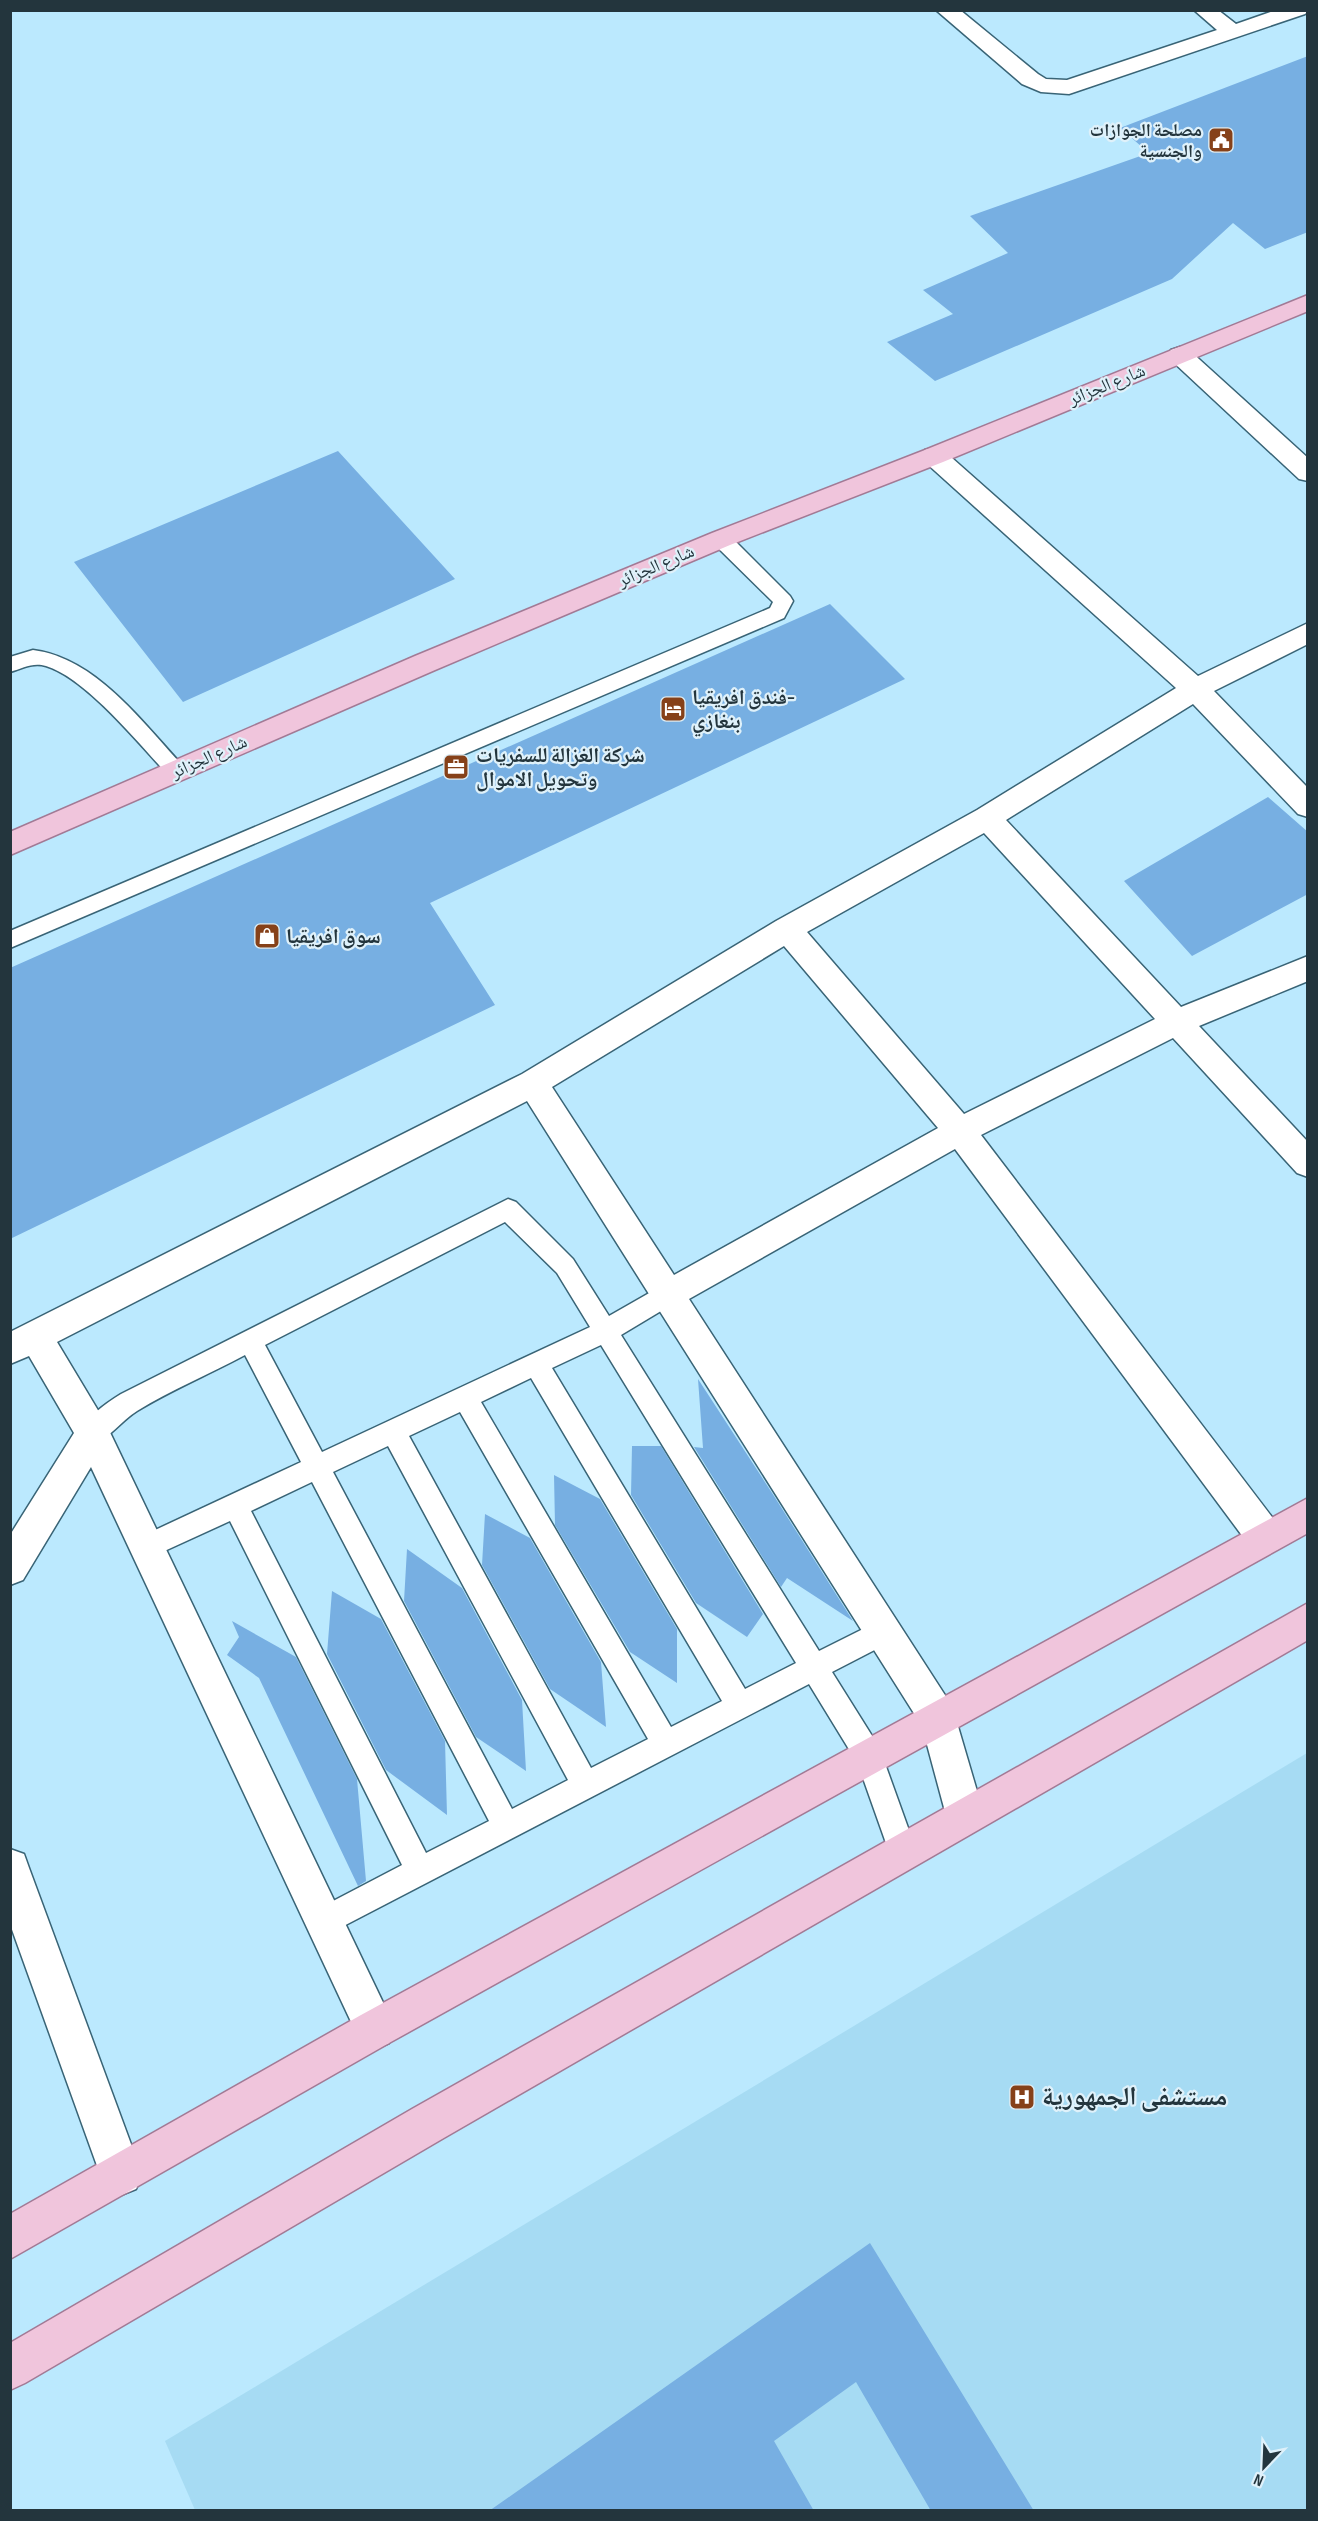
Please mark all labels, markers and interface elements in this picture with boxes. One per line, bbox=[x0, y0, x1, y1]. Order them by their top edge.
place label: مصلحة الجوازات والجنسية bbox=[1090, 120, 1202, 162]
public building icon: مصلحة الجوازات والجنسية bbox=[1206, 125, 1236, 155]
street label: شارع الجزائر bbox=[1065, 360, 1148, 410]
street label: شارع الجزائر bbox=[614, 541, 697, 592]
place label: فندق افريقيا- بنغازي bbox=[692, 685, 795, 737]
hotel icon: فندق افريقيا- بنغازي bbox=[658, 694, 688, 724]
street label: شارع الجزائر bbox=[167, 731, 250, 783]
place label: شركة الغزالة للسفريات وتحويل الاموال bbox=[476, 743, 645, 792]
office icon: شركة الغزالة للسفريات وتحويل الاموال bbox=[441, 752, 471, 782]
shop icon: سوق افريقيا bbox=[252, 921, 282, 951]
place label: سوق افريقيا bbox=[286, 924, 381, 949]
hospital icon: مستشفى الجمهورية bbox=[1007, 2082, 1037, 2112]
place label: مستشفى الجمهورية bbox=[1042, 2082, 1227, 2113]
north arrow bbox=[1234, 2437, 1294, 2497]
text: N bbox=[1251, 2469, 1266, 2490]

